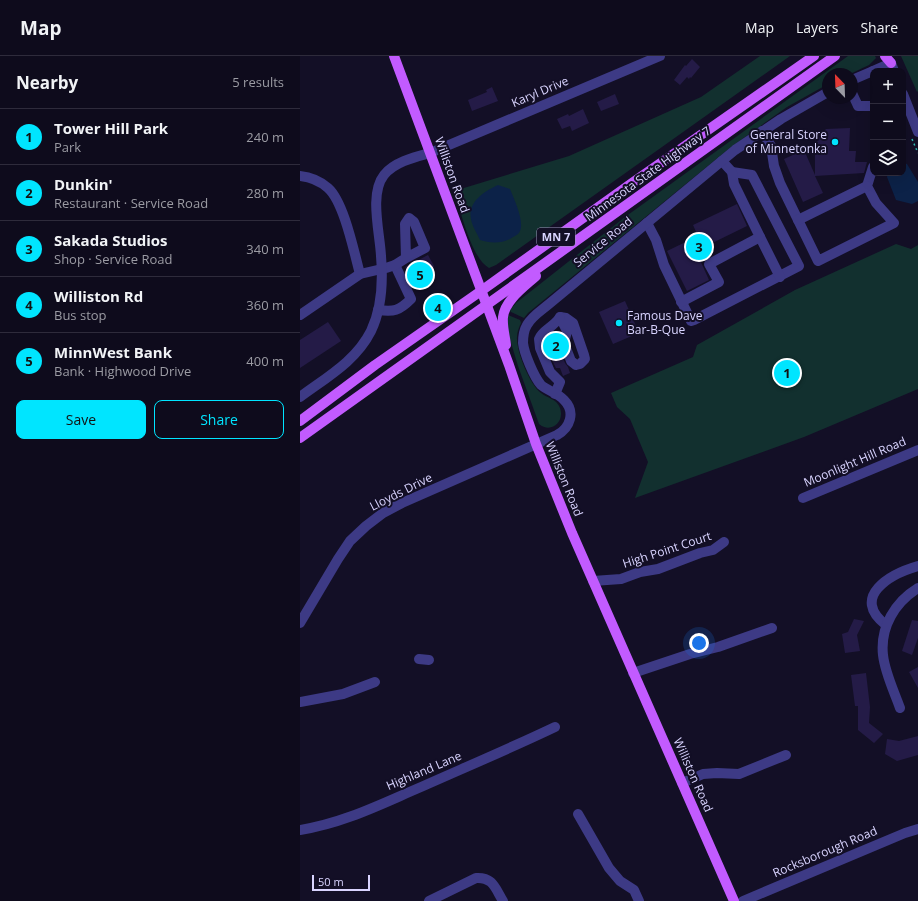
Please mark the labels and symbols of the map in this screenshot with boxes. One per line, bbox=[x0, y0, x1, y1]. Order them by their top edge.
north arrow bbox=[822, 68, 858, 104]
street label: Karyl Drive bbox=[509, 72, 571, 111]
street label: Minnesota State Highway 7 bbox=[581, 122, 714, 225]
place label: General Store of Minnetonka bbox=[746, 126, 827, 157]
street label: Williston Road bbox=[431, 135, 474, 215]
marker: General Store of Minnetonka bbox=[830, 137, 840, 147]
street label: Service Road bbox=[570, 213, 636, 271]
road number: MN 7 bbox=[537, 228, 575, 246]
pin: 3 bbox=[686, 232, 712, 262]
pin: 5 bbox=[407, 260, 433, 290]
pin: 4 bbox=[425, 293, 451, 323]
place label: Famous Dave Bar-B-Que bbox=[627, 307, 703, 338]
marker: Famous Dave Bar-B-Que bbox=[614, 318, 624, 328]
pin: 2 bbox=[543, 331, 569, 361]
pin: 1 bbox=[774, 358, 800, 388]
street label: Moonlight Hill Road bbox=[801, 432, 909, 491]
street label: Williston Road bbox=[542, 439, 587, 519]
street label: Lloyds Drive bbox=[367, 468, 435, 515]
street label: High Point Court bbox=[620, 527, 713, 572]
your location bbox=[689, 633, 709, 653]
street label: Williston Road bbox=[670, 735, 717, 815]
street label: Highland Lane bbox=[384, 747, 464, 794]
street label: Rocksborough Road bbox=[770, 822, 880, 881]
scale bar bbox=[312, 873, 370, 892]

